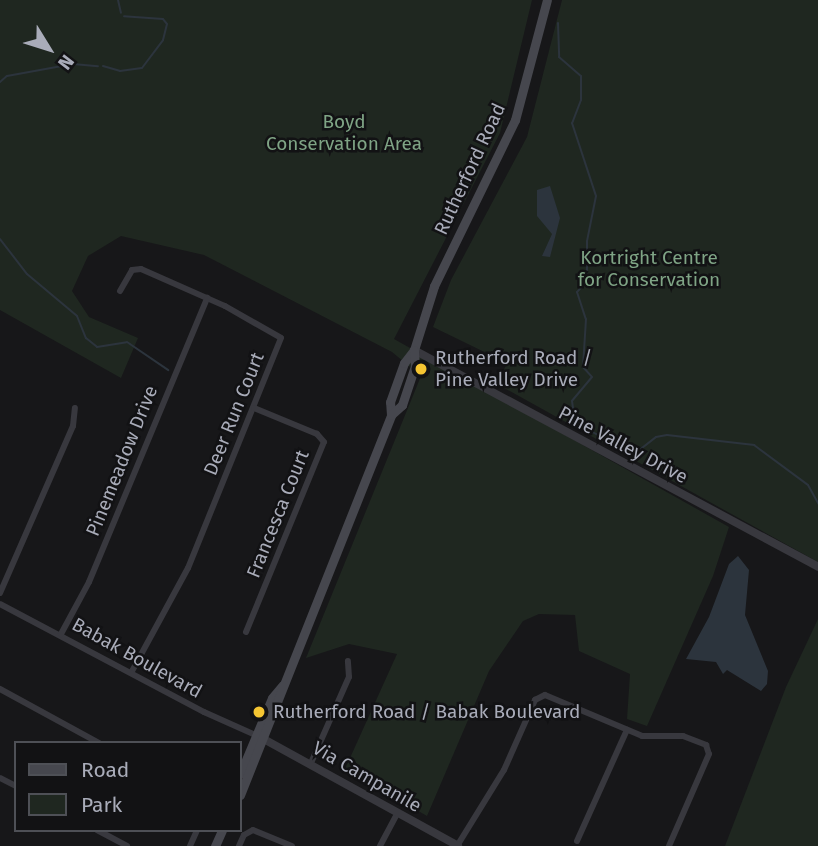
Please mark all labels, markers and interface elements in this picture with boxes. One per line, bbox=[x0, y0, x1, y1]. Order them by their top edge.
north arrow bbox=[14, 14, 84, 84]
text: N bbox=[53, 50, 79, 74]
street label: Rutherford Road bbox=[430, 100, 510, 238]
park label: Boyd Conservation Area bbox=[266, 111, 422, 155]
park label: Kortright Centre for Conservation bbox=[578, 247, 720, 291]
place label: Rutherford Road / Pine Valley Drive bbox=[435, 347, 592, 391]
street label: Deer Run Court bbox=[199, 349, 269, 479]
marker: Rutherford Road / Pine Valley Drive bbox=[413, 361, 429, 377]
street label: Pinemeadow Drive bbox=[81, 382, 163, 540]
street label: Pine Valley Drive bbox=[554, 401, 692, 489]
street label: Francesca Court bbox=[242, 447, 314, 581]
street label: Babak Boulevard bbox=[68, 613, 206, 703]
place label: Rutherford Road / Babak Boulevard bbox=[273, 701, 580, 723]
marker: Rutherford Road / Babak Boulevard bbox=[251, 704, 267, 720]
street label: Via Campanile bbox=[308, 737, 426, 817]
legend bbox=[14, 741, 242, 832]
text: Road bbox=[81, 757, 129, 783]
text: Park bbox=[81, 792, 122, 818]

